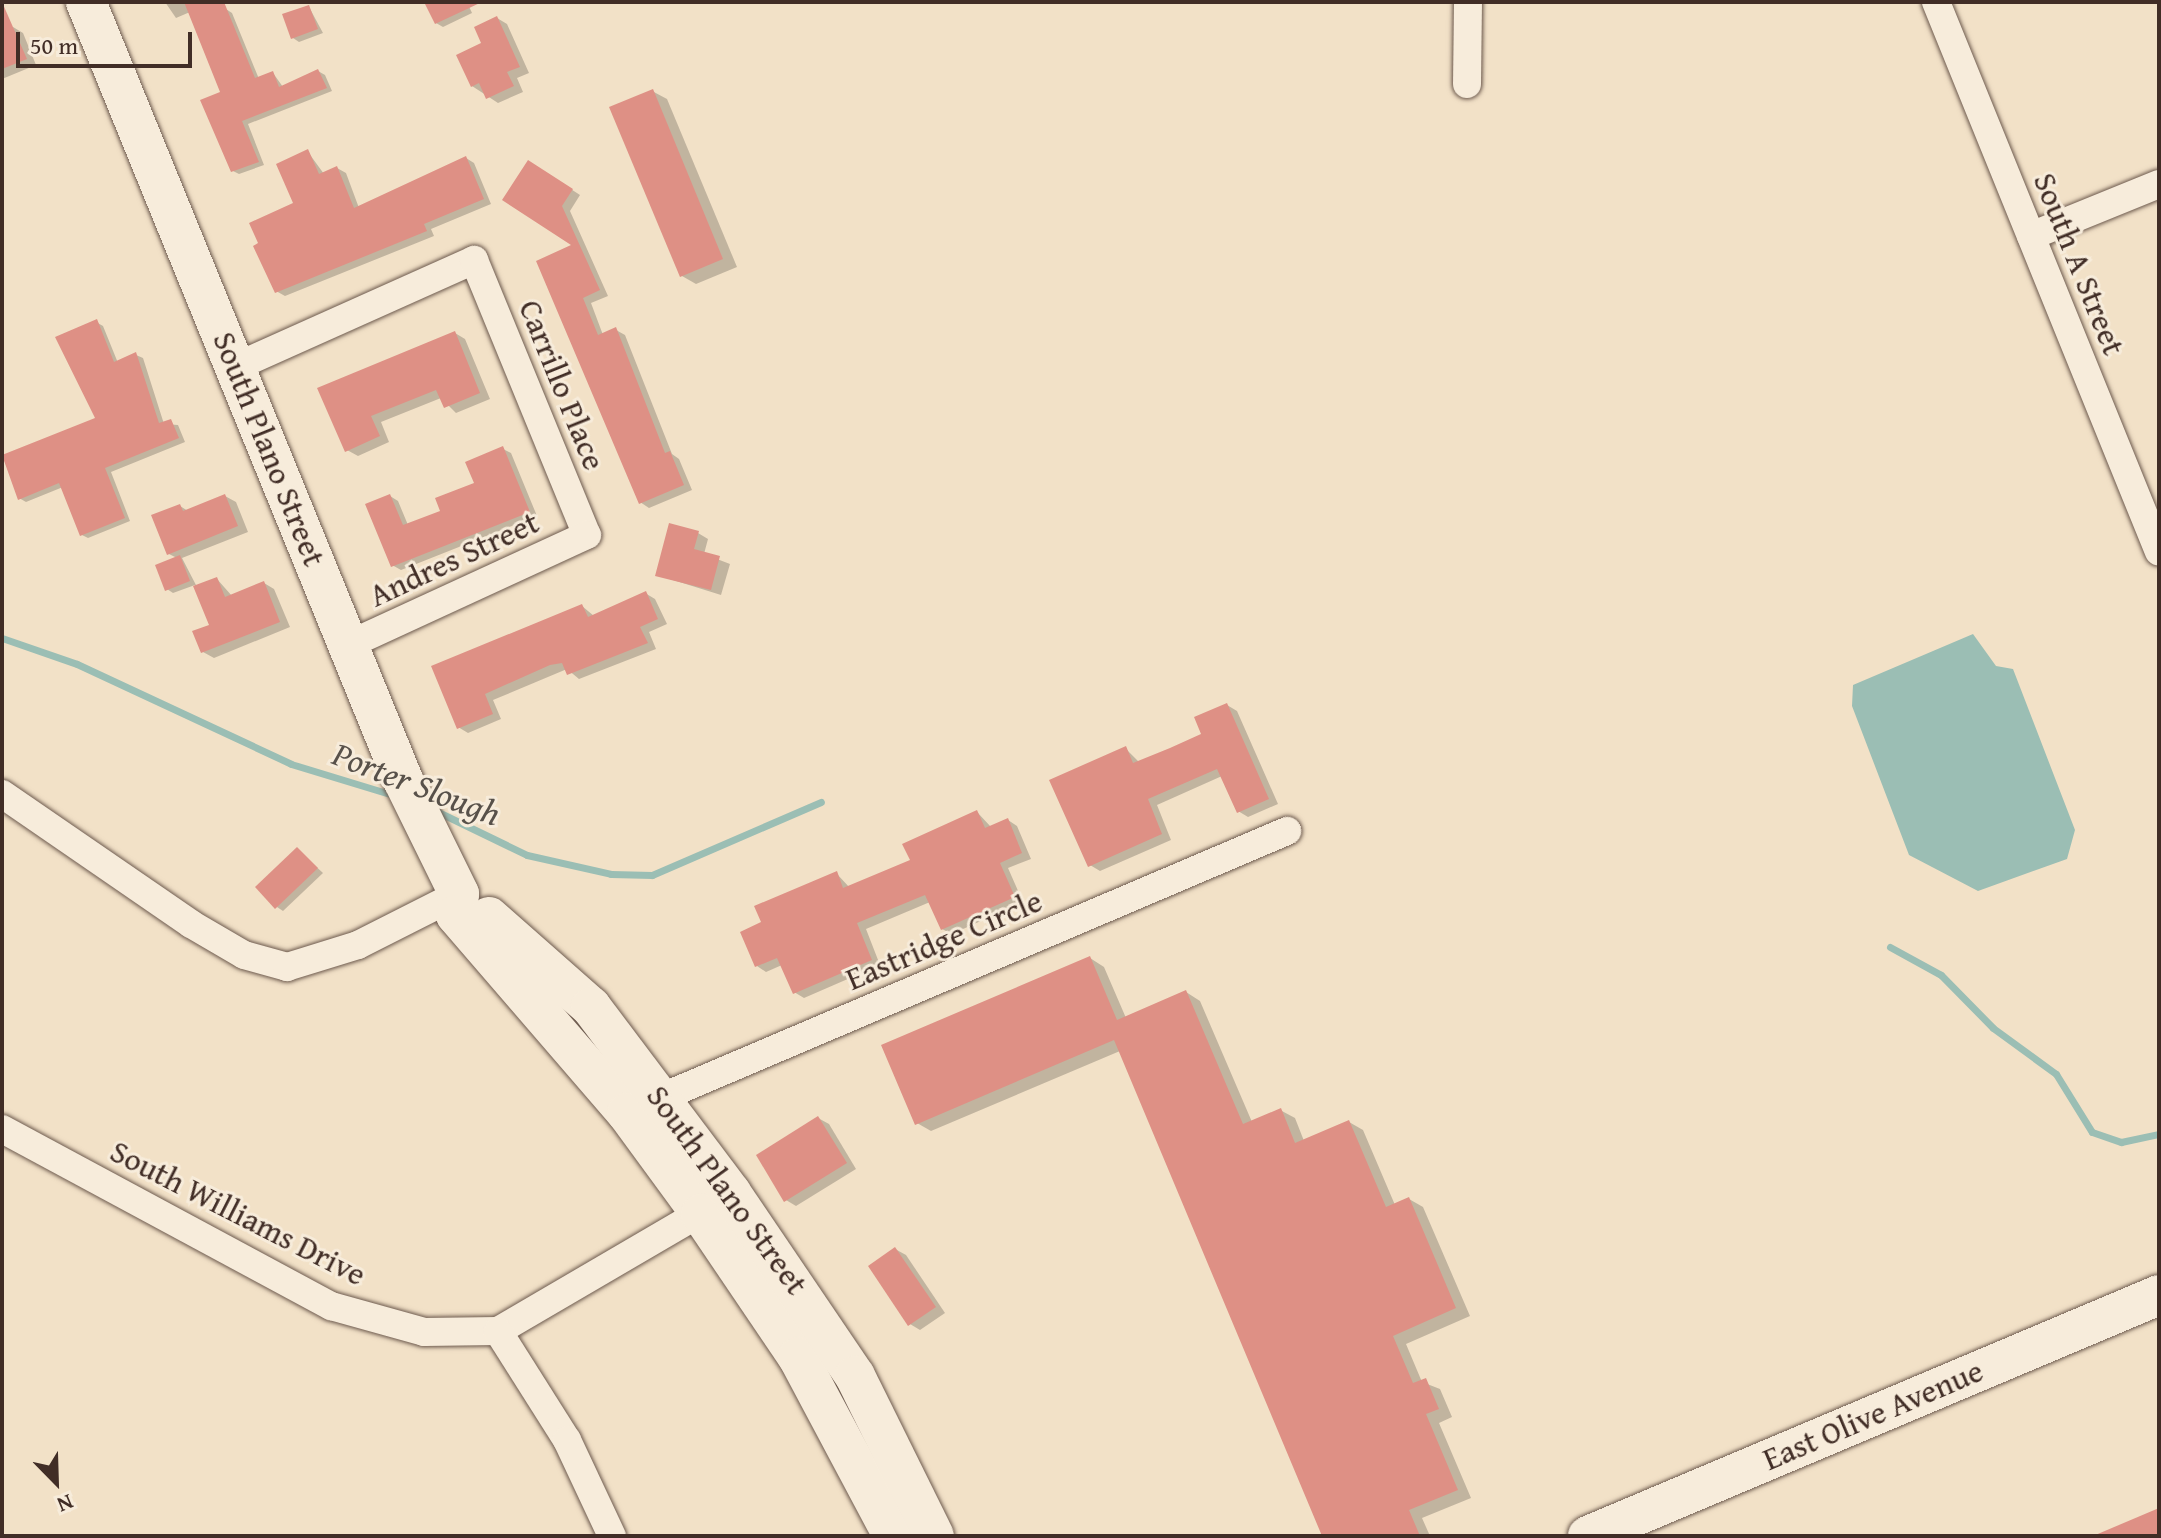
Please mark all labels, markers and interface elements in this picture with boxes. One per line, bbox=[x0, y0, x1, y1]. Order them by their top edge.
scale bar bbox=[20, 16, 196, 66]
text: 50 m bbox=[30, 28, 78, 63]
street label: South A Street bbox=[2025, 167, 2133, 361]
street label: Carrillo Place bbox=[511, 294, 613, 476]
street label: South Plano Street bbox=[205, 326, 333, 572]
street label: Andres Street bbox=[363, 503, 545, 615]
water label: Porter Slough bbox=[328, 732, 506, 834]
street label: Eastridge Circle bbox=[840, 881, 1048, 999]
street label: South Plano Street bbox=[638, 1078, 816, 1302]
street label: South Williams Drive bbox=[104, 1132, 372, 1294]
street label: East Olive Avenue bbox=[1757, 1351, 1989, 1479]
north arrow bbox=[16, 1442, 96, 1522]
text: N bbox=[52, 1486, 78, 1522]

